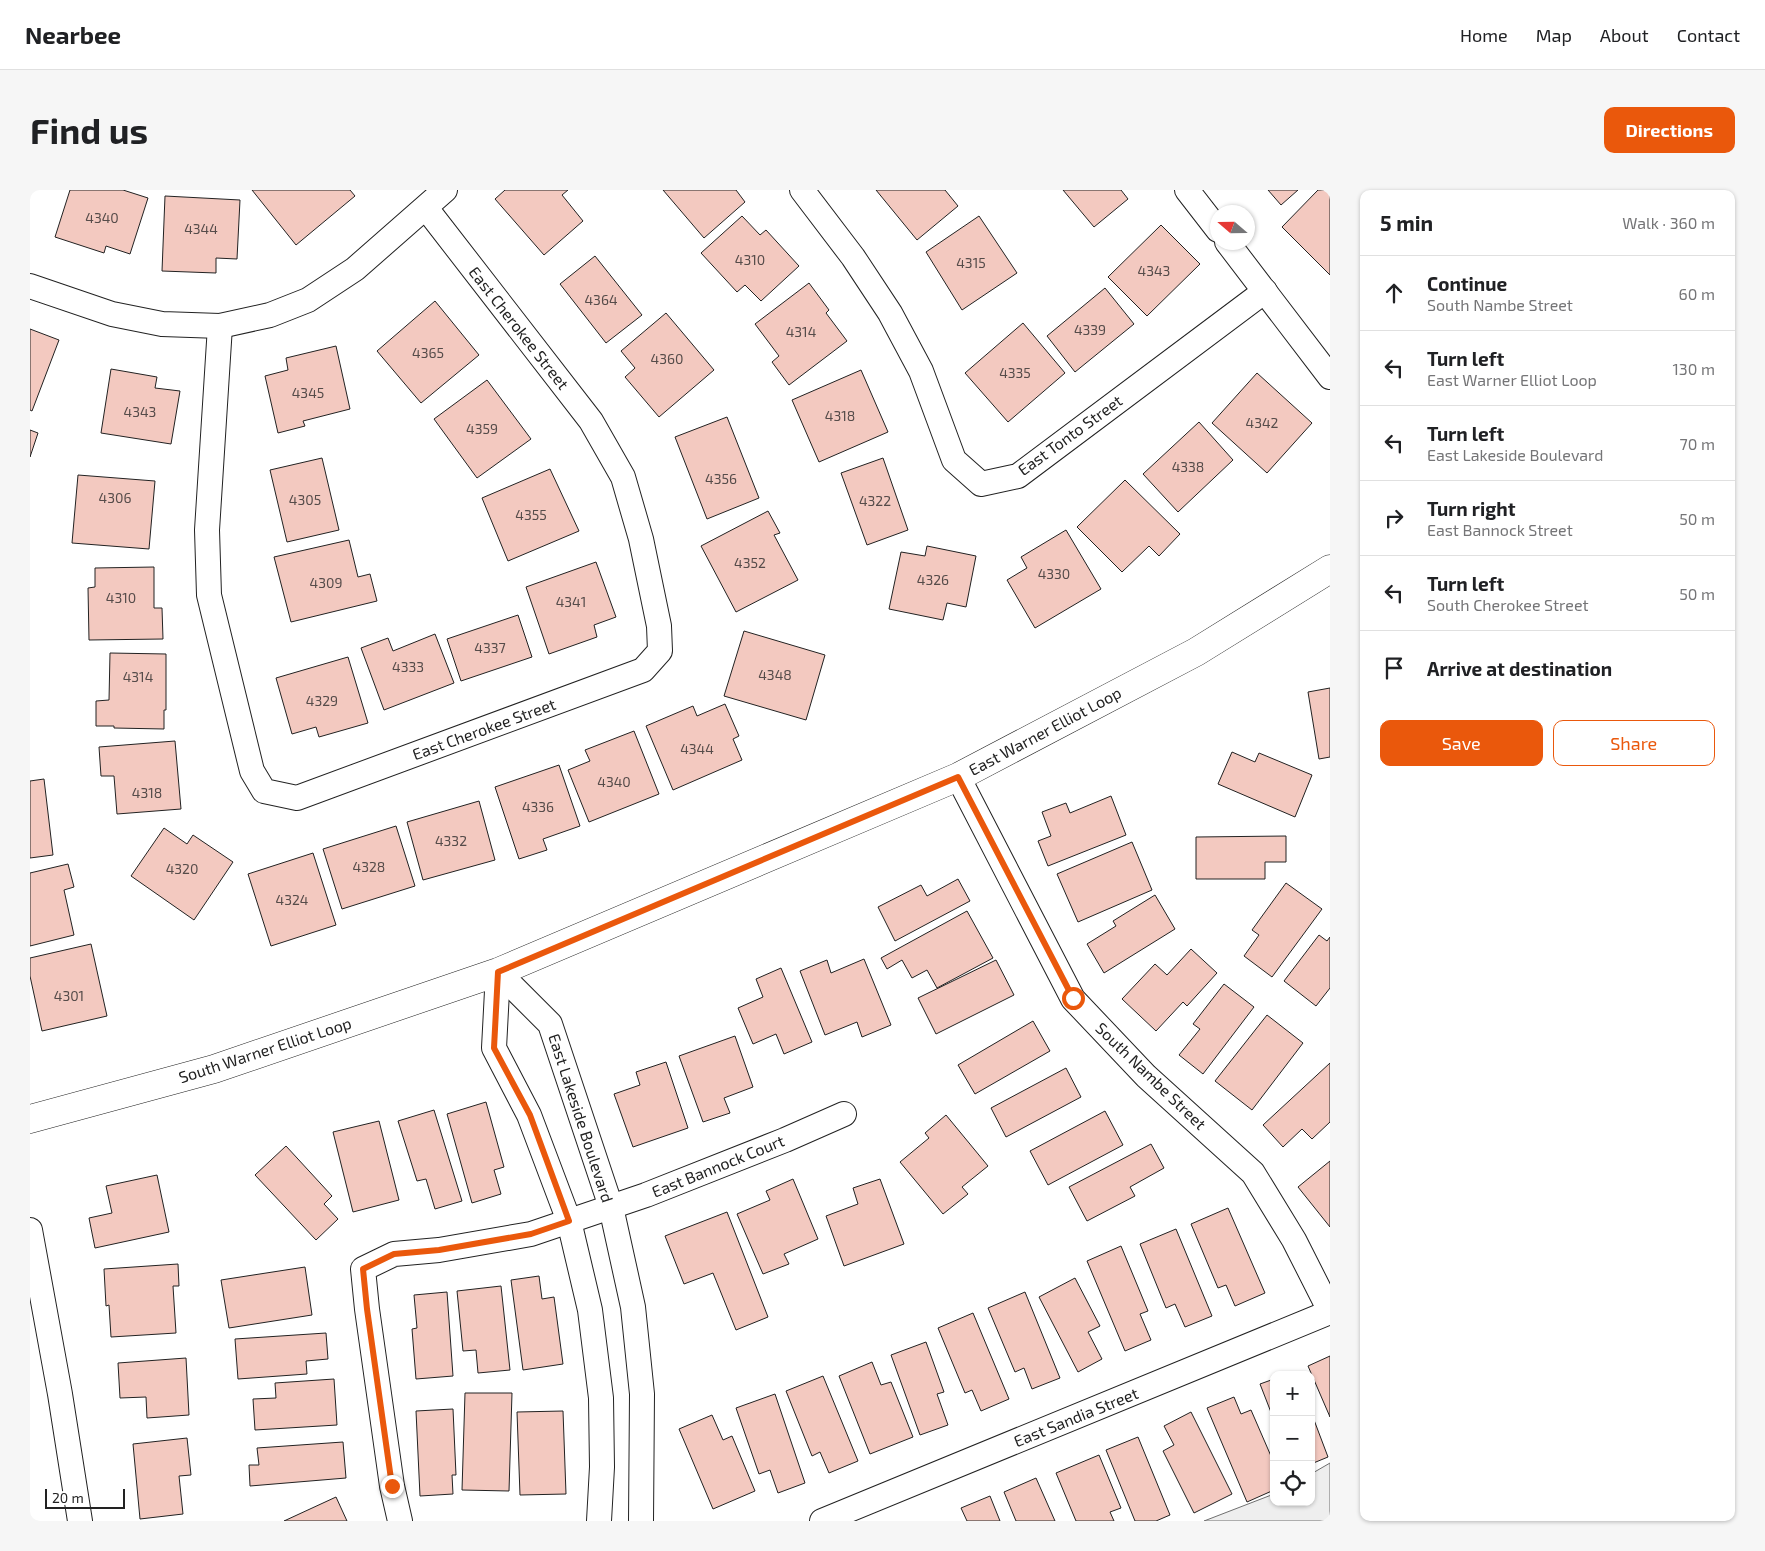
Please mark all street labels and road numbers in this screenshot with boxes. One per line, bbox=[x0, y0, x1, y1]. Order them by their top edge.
street label: East Cherokee Street bbox=[465, 262, 573, 393]
street label: East Tonto Street bbox=[1014, 390, 1126, 479]
street label: East Warner Elliot Loop bbox=[965, 682, 1124, 779]
street label: East Cherokee Street bbox=[410, 694, 558, 763]
street label: South Warner Elliot Loop bbox=[176, 1013, 354, 1086]
street label: South Nambe Street bbox=[1092, 1018, 1210, 1133]
street label: East Lakeside Boulevard bbox=[545, 1031, 618, 1205]
street label: East Bannock Court bbox=[649, 1130, 787, 1201]
street label: East Sandia Street bbox=[1011, 1383, 1141, 1450]

